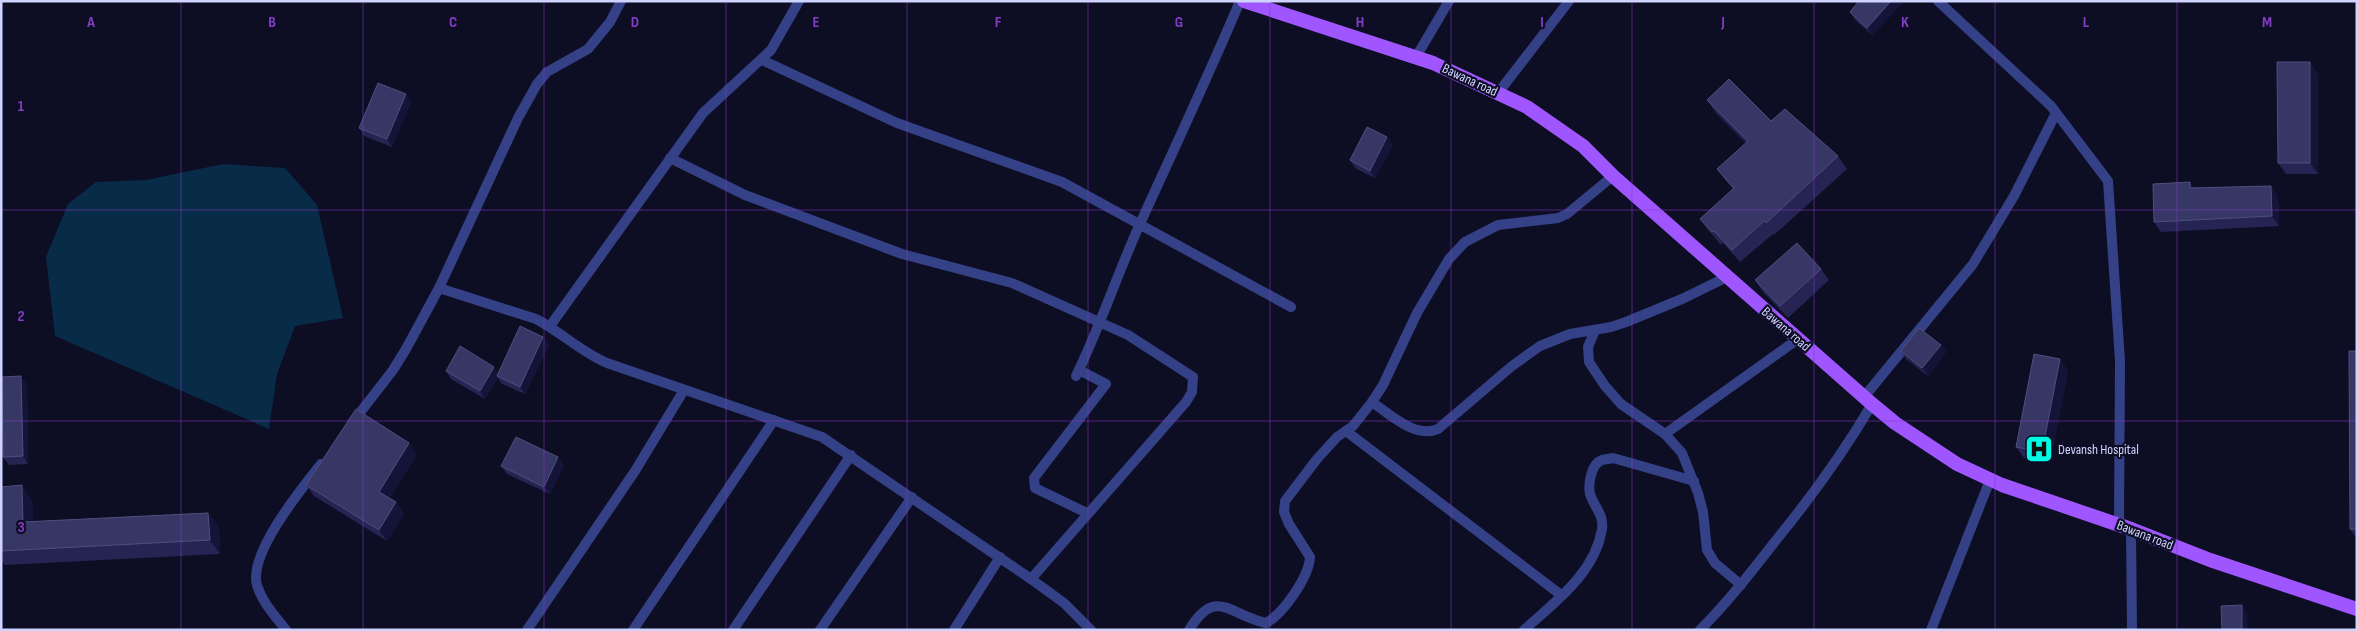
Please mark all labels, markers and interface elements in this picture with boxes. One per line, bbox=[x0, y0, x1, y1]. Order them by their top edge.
text: A bbox=[86, 13, 95, 32]
text: B bbox=[268, 13, 276, 32]
text: C bbox=[449, 13, 457, 32]
text: D bbox=[631, 13, 639, 32]
text: E bbox=[813, 13, 820, 32]
text: F bbox=[995, 13, 1002, 32]
text: G bbox=[1175, 13, 1183, 32]
text: H bbox=[1356, 13, 1364, 32]
text: I bbox=[1540, 13, 1544, 32]
text: J bbox=[1720, 13, 1725, 32]
text: K bbox=[1901, 13, 1909, 32]
text: L bbox=[2083, 13, 2090, 32]
text: M bbox=[2262, 13, 2272, 32]
street label: Bawana road bbox=[1440, 60, 1501, 100]
text: 1 bbox=[18, 97, 25, 116]
street label: Bawana road bbox=[1758, 303, 1814, 355]
text: 2 bbox=[17, 307, 25, 326]
hospital icon: Devansh Hospital bbox=[2024, 434, 2054, 464]
place label: Devansh Hospital bbox=[2058, 441, 2139, 458]
street label: Bawana road bbox=[2114, 516, 2176, 554]
text: 3 bbox=[17, 518, 25, 537]

